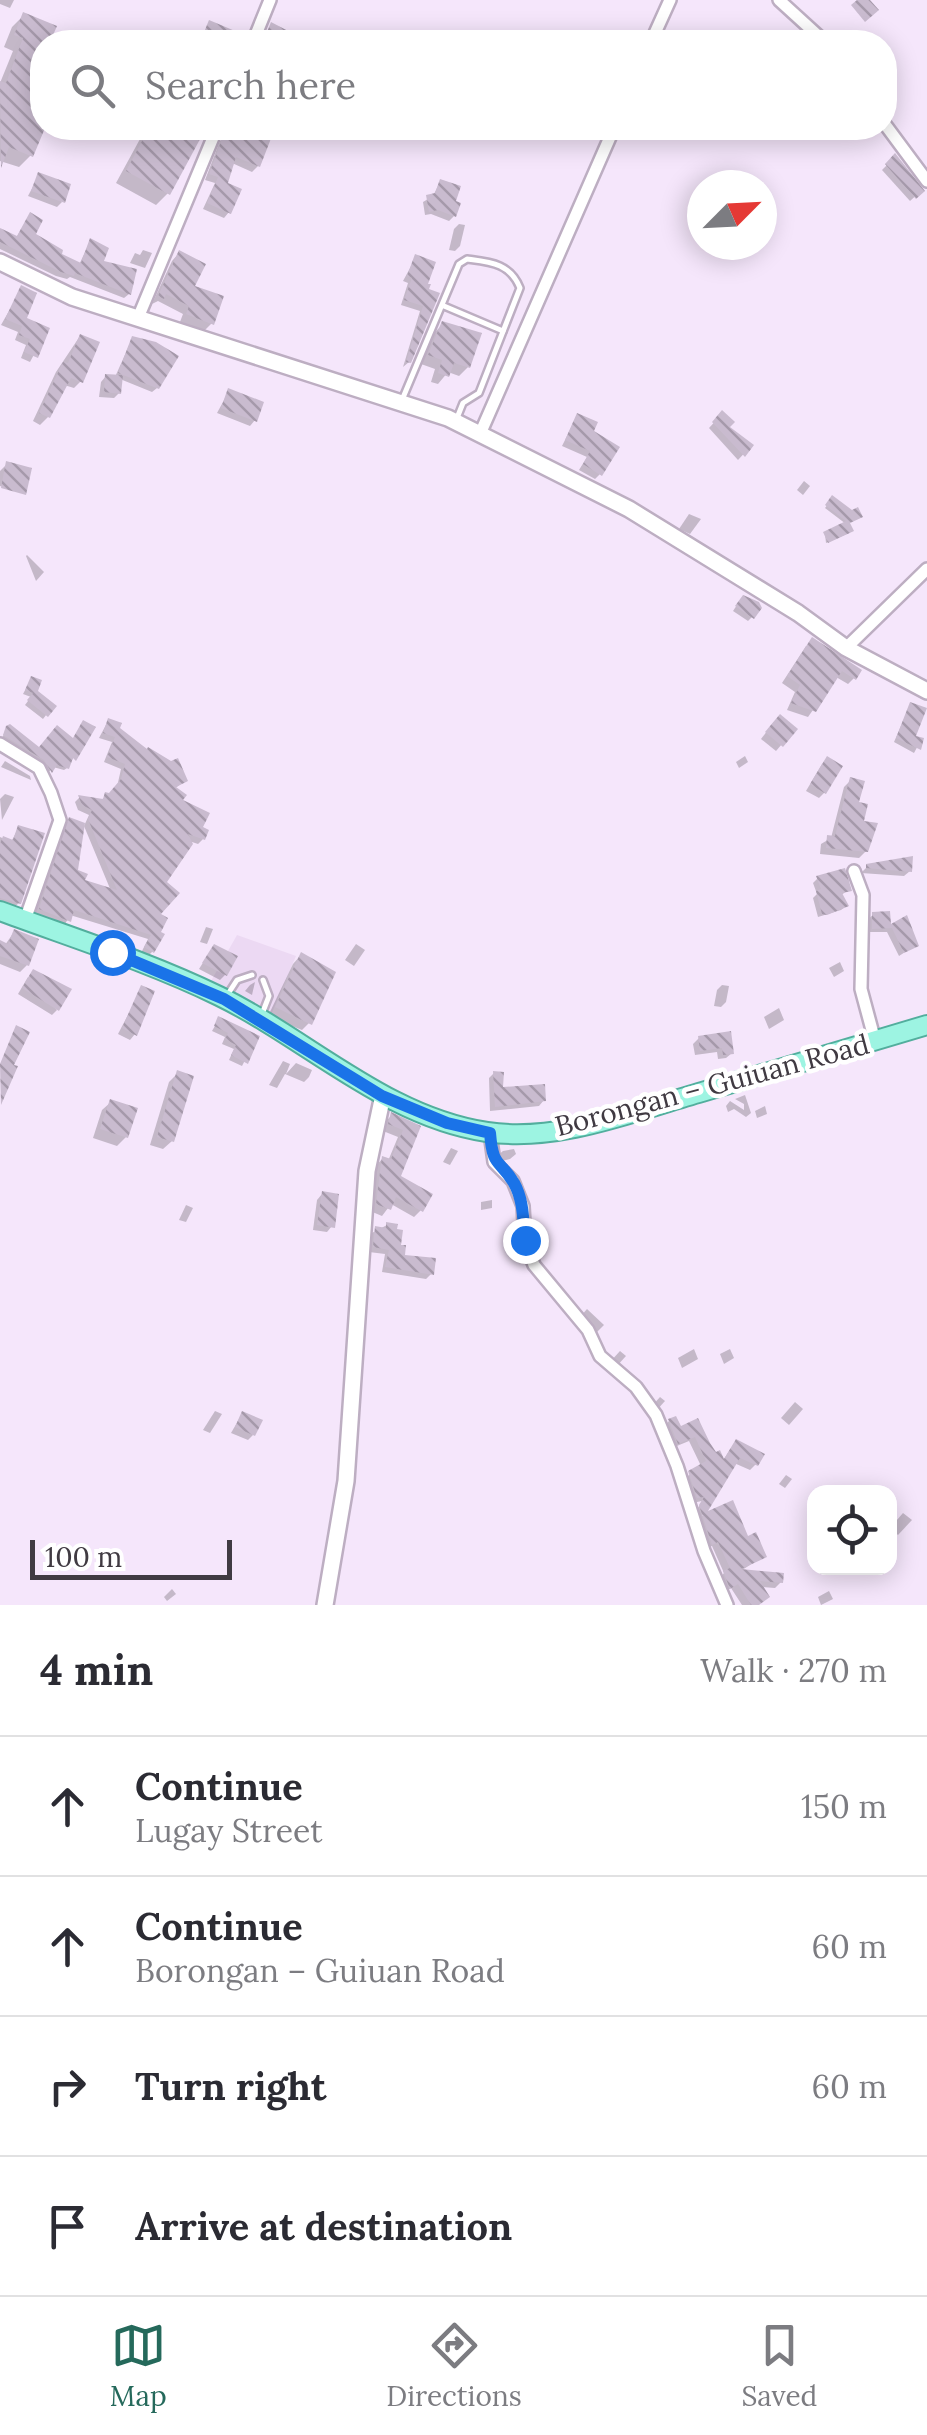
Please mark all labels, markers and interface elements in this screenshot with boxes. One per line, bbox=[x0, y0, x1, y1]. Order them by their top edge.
search box bbox=[30, 30, 897, 140]
icon: search bbox=[65, 58, 120, 113]
text: Search here bbox=[145, 61, 356, 109]
north arrow bbox=[687, 170, 777, 260]
route start bbox=[90, 930, 136, 976]
street label: Borongan – Guiuan Road bbox=[551, 1026, 873, 1144]
route end bbox=[503, 1218, 549, 1264]
map controls bbox=[807, 1485, 897, 1575]
button: locate bbox=[807, 1485, 897, 1575]
scale bar bbox=[30, 1535, 232, 1580]
text: 100 m bbox=[45, 1539, 122, 1575]
text: 4 min bbox=[40, 1643, 153, 1697]
text: Walk · 270 m bbox=[700, 1650, 887, 1691]
text: Continue bbox=[135, 1762, 303, 1810]
icon: ahead bbox=[40, 1779, 95, 1834]
text: 150 m bbox=[801, 1786, 887, 1827]
text: Lugay Street bbox=[135, 1810, 323, 1851]
text: Continue bbox=[135, 1902, 303, 1950]
icon: ahead bbox=[40, 1919, 95, 1974]
text: 60 m bbox=[812, 1926, 887, 1967]
text: Borongan – Guiuan Road bbox=[135, 1950, 505, 1991]
icon: right bbox=[40, 2059, 95, 2114]
text: Turn right bbox=[135, 2062, 326, 2110]
text: 60 m bbox=[812, 2066, 887, 2107]
icon: arrive bbox=[40, 2199, 95, 2254]
text: Arrive at destination bbox=[135, 2202, 512, 2250]
tab: Map bbox=[110, 2318, 167, 2414]
tab: Directions bbox=[386, 2318, 522, 2414]
tab: Saved bbox=[741, 2318, 817, 2414]

